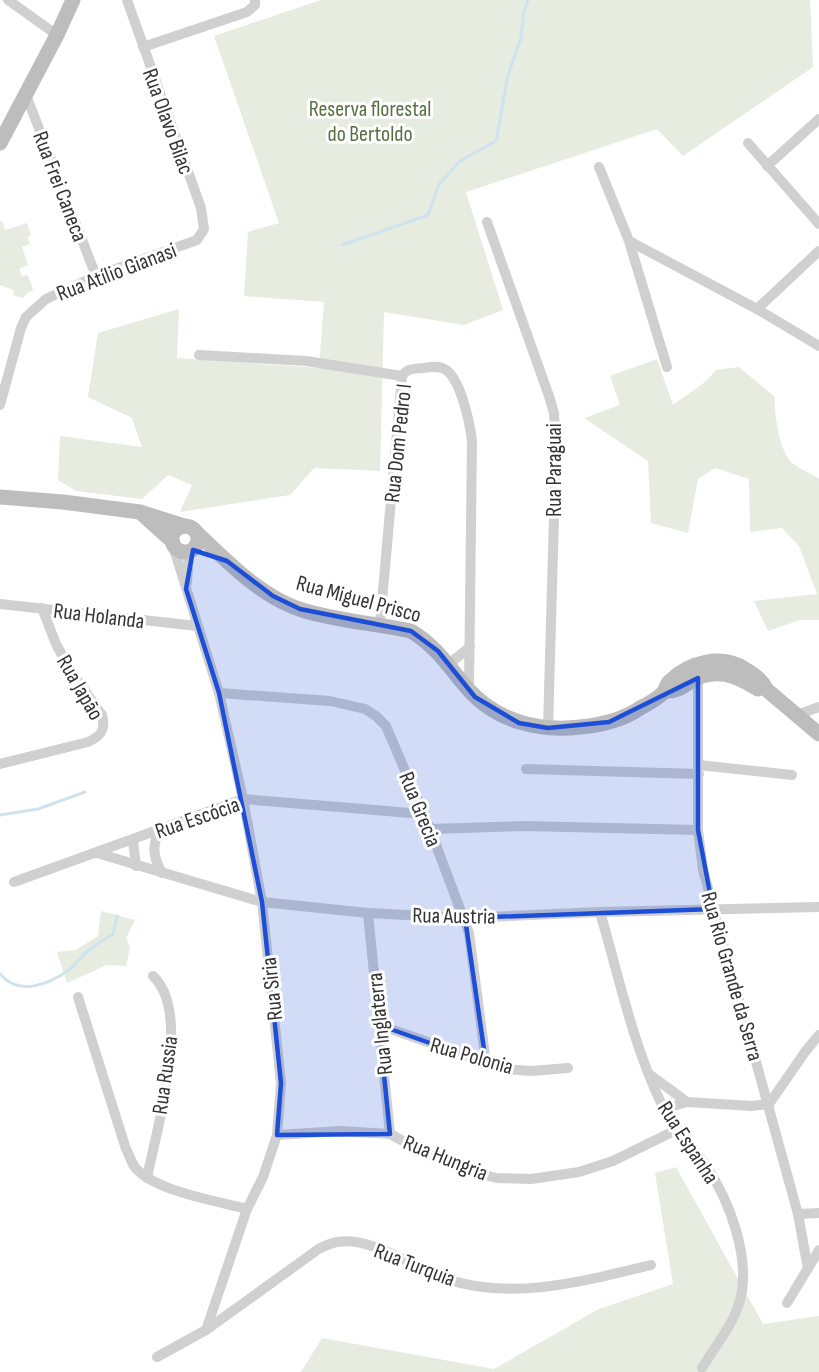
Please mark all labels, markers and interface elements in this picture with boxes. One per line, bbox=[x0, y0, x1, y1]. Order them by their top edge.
street label: Rua Olavo Bilac bbox=[136, 65, 199, 178]
park label: Reserva florestal do Bertoldo bbox=[309, 96, 431, 148]
street label: Rua Frei Caneca bbox=[26, 128, 93, 246]
street label: Rua Atílio Gianasi bbox=[53, 237, 180, 308]
street label: Rua Dom Pedro I bbox=[379, 382, 418, 504]
street label: Rua Paraguai bbox=[541, 423, 568, 517]
street label: Rua Miguel Prisco bbox=[293, 570, 424, 629]
street label: Rua Holanda bbox=[52, 598, 146, 635]
street label: Rua Japão bbox=[50, 650, 109, 725]
street label: Rua Grecia bbox=[392, 768, 447, 851]
street label: Rua Escócia bbox=[152, 791, 243, 845]
street label: Rua Rio Grande da Serra bbox=[694, 889, 769, 1064]
street label: Rua Austria bbox=[412, 902, 496, 931]
street label: Rua Siria bbox=[256, 956, 289, 1022]
street label: Rua Inglaterra bbox=[362, 971, 399, 1076]
street label: Rua Polonia bbox=[427, 1032, 516, 1081]
street label: Rua Russia bbox=[147, 1034, 184, 1116]
street label: Rua Espanha bbox=[651, 1096, 724, 1189]
street label: Rua Hungria bbox=[399, 1129, 492, 1188]
street label: Rua Turquia bbox=[370, 1238, 459, 1293]

